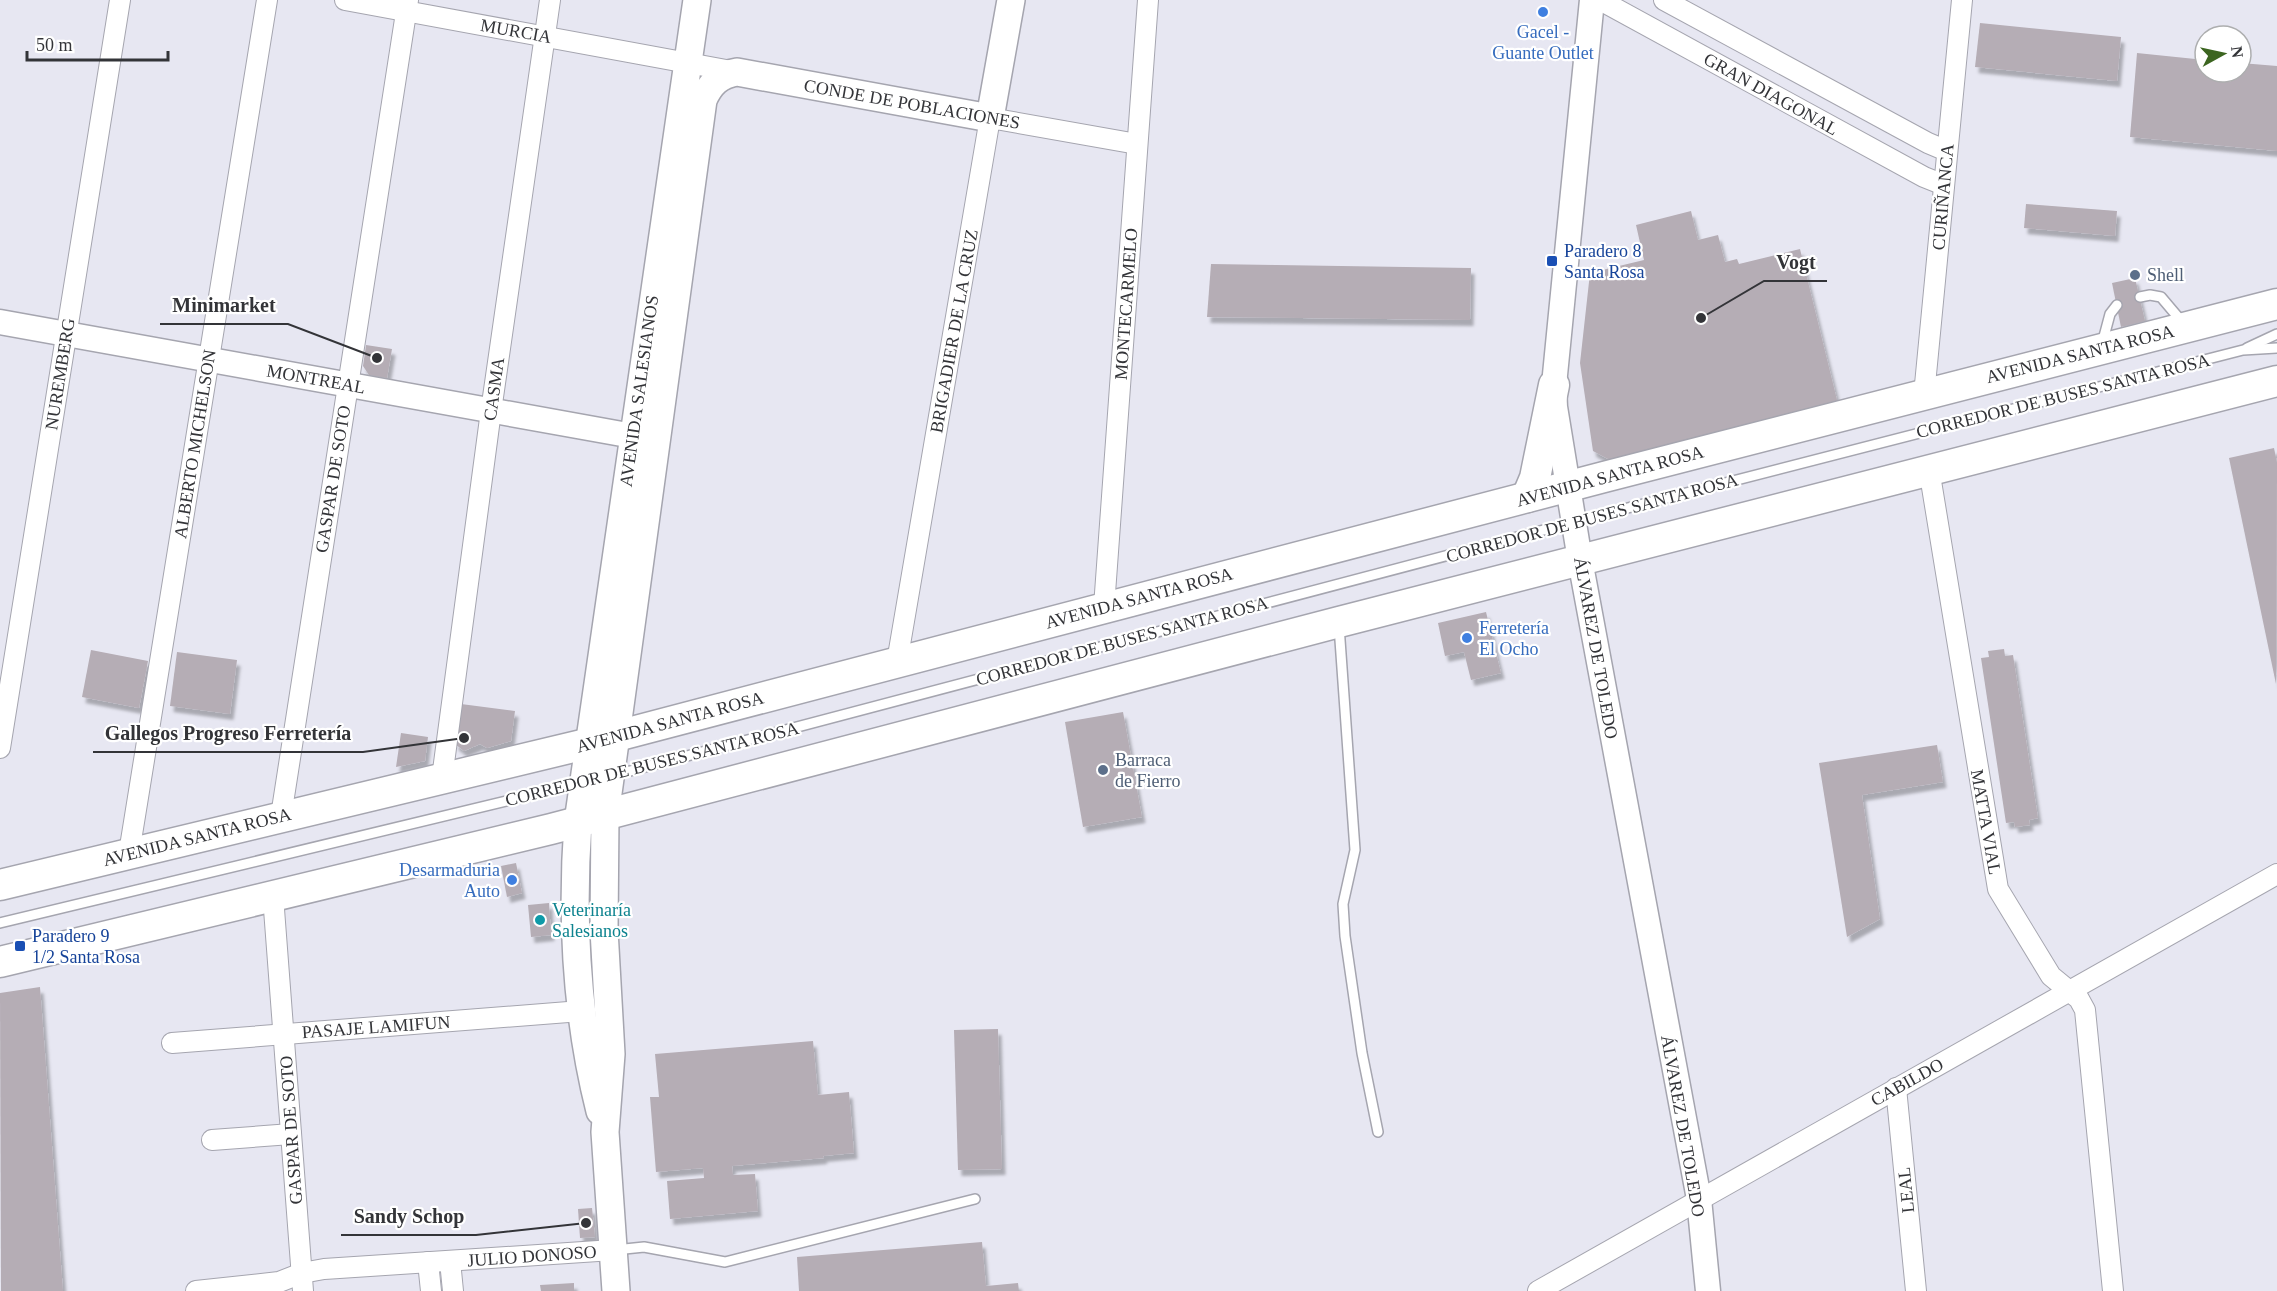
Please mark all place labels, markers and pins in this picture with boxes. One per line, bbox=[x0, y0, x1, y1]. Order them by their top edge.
marker: Gacel - Guante Outlet bbox=[1536, 5, 1550, 19]
place label: Gacel - Guante Outlet bbox=[1492, 22, 1594, 63]
place label: Paradero 8 Santa Rosa bbox=[1564, 241, 1645, 282]
callout: Vogt bbox=[1764, 243, 1827, 281]
marker: Paradero 8 Santa Rosa bbox=[1545, 254, 1559, 268]
place label: Shell bbox=[2147, 265, 2184, 285]
marker: Shell bbox=[2128, 268, 2142, 282]
callout: Minimarket bbox=[160, 286, 288, 324]
place label: Ferretería El Ocho bbox=[1479, 618, 1549, 659]
marker: Ferretería El Ocho bbox=[1460, 631, 1474, 645]
callout: Gallegos Progreso Ferretería bbox=[93, 714, 363, 752]
place label: Barraca de Fierro bbox=[1115, 750, 1180, 791]
marker: Barraca de Fierro bbox=[1096, 763, 1110, 777]
place label: Desarmaduria Auto bbox=[399, 860, 500, 901]
marker: Desarmaduria Auto bbox=[505, 873, 519, 887]
place label: Veterinaría Salesianos bbox=[552, 900, 631, 941]
marker: Veterinaría Salesianos bbox=[533, 913, 547, 927]
place label: Paradero 9 1/2 Santa Rosa bbox=[32, 926, 140, 967]
marker: Paradero 9 1/2 Santa Rosa bbox=[13, 939, 27, 953]
callout: Sandy Schop bbox=[341, 1197, 476, 1235]

